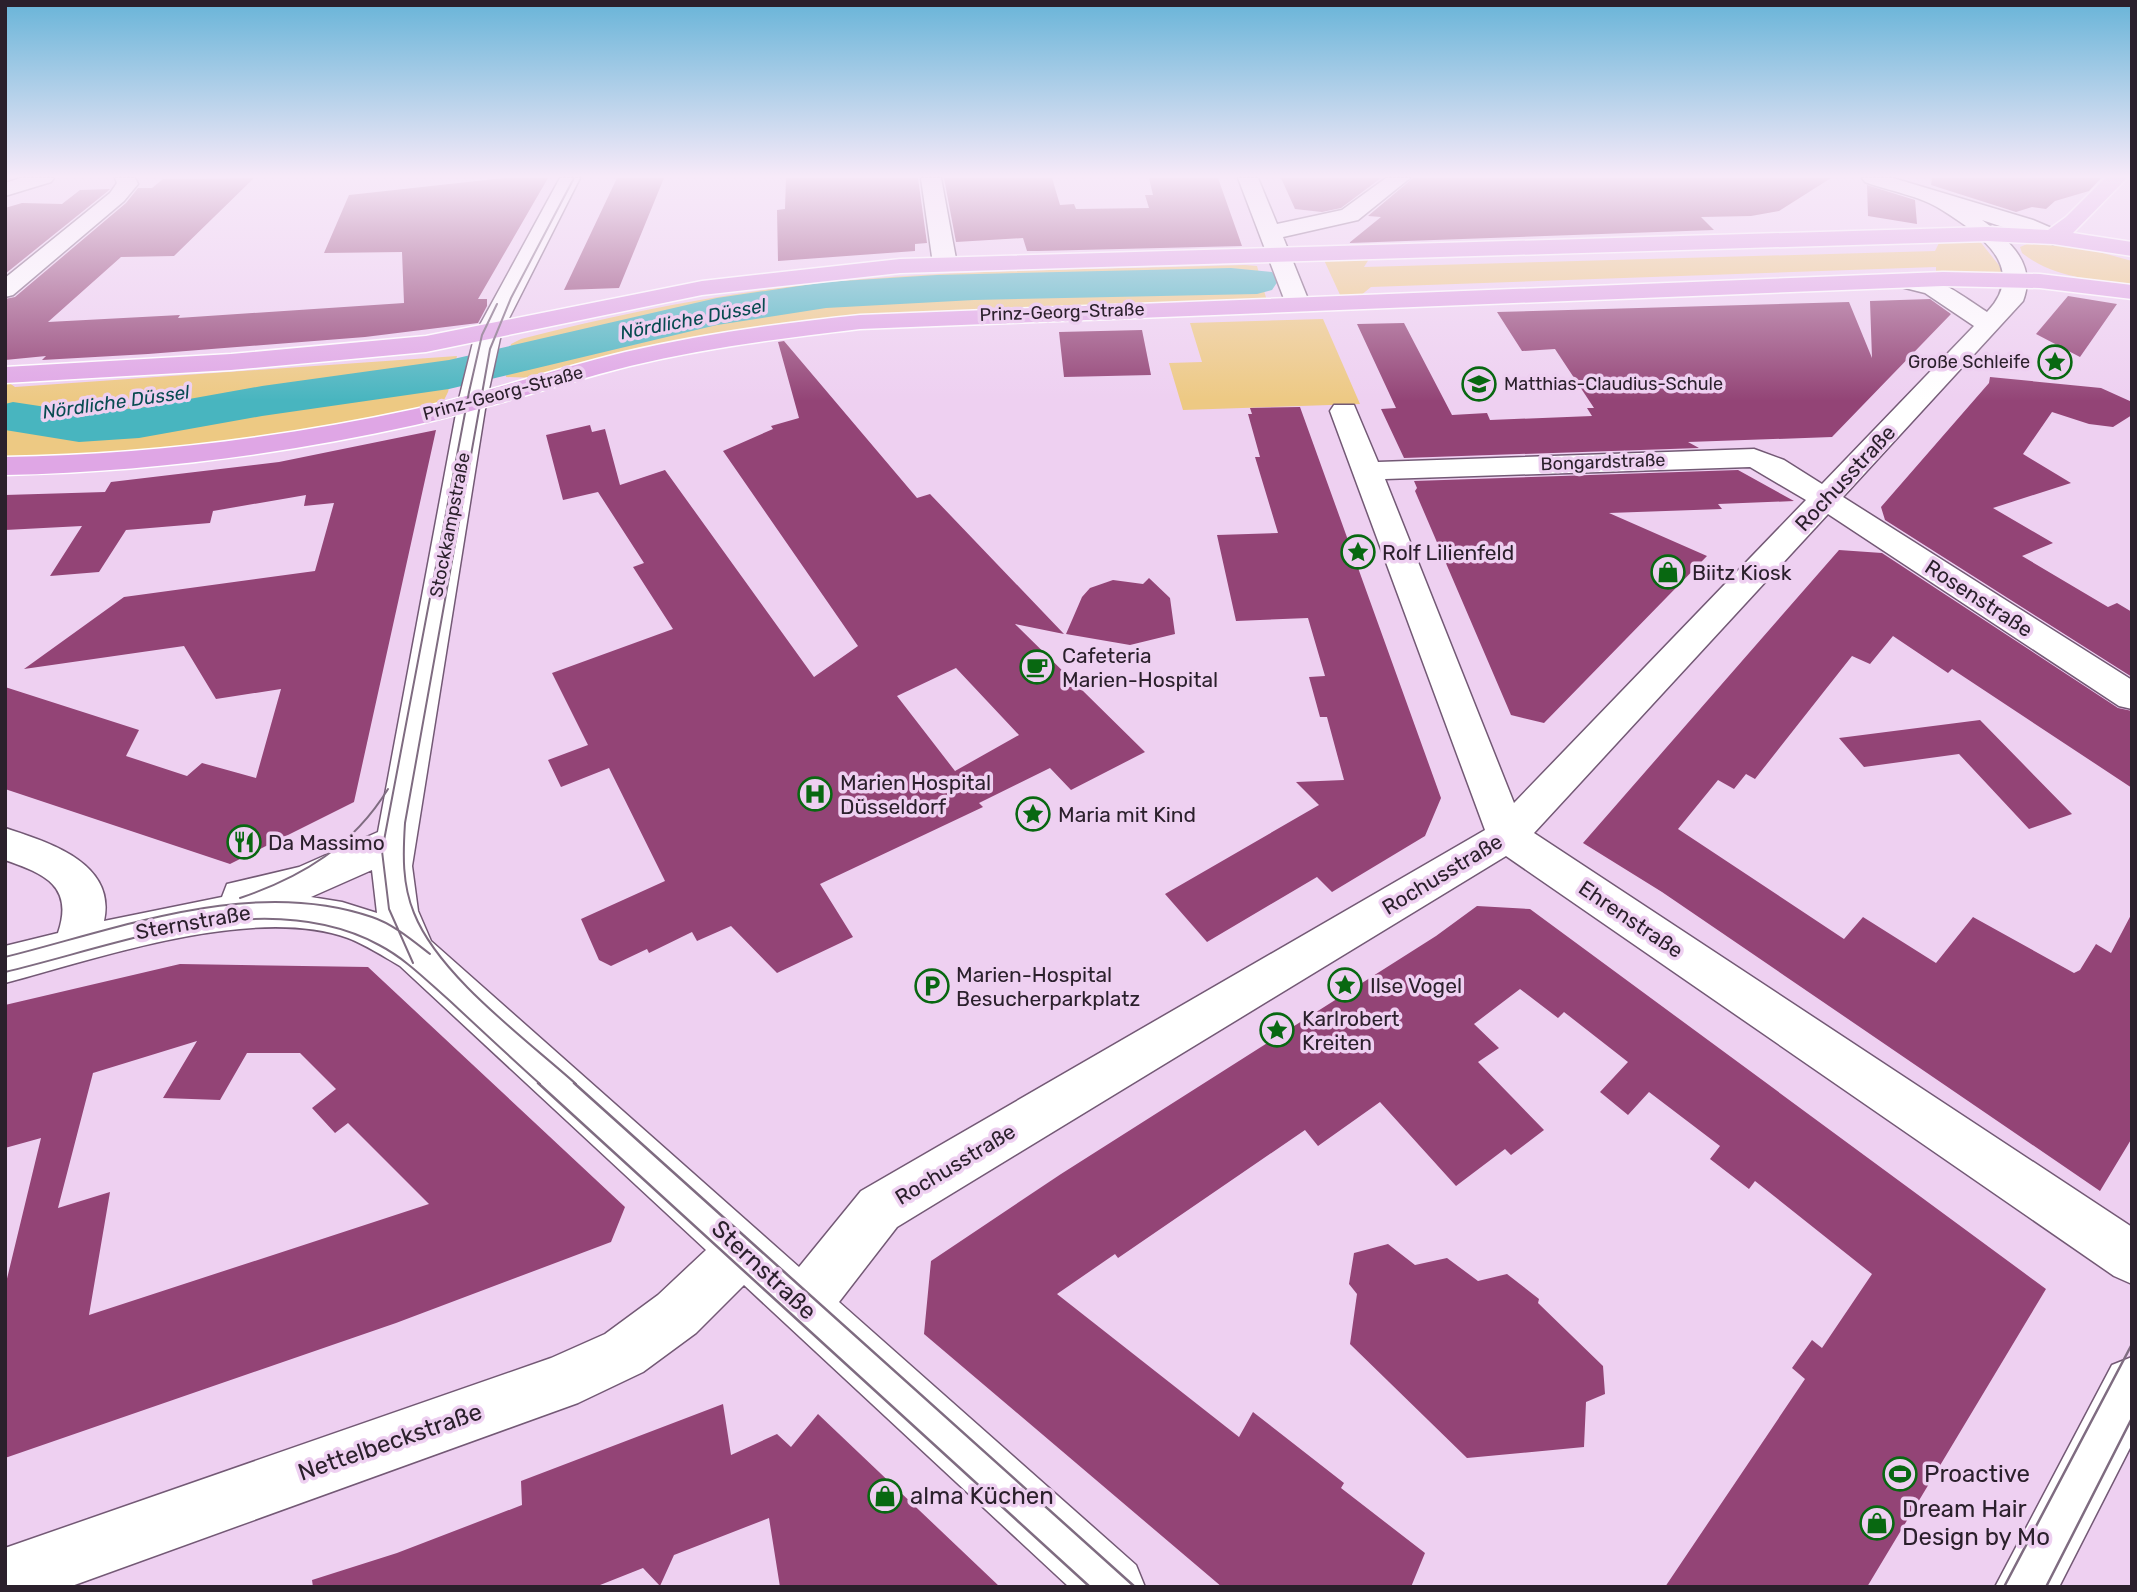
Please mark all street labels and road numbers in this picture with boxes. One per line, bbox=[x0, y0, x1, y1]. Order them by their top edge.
street label: Prinz-Georg-Straße bbox=[979, 298, 1145, 326]
street label: Prinz-Georg-Straße bbox=[420, 361, 586, 425]
street label: Rochusstraße bbox=[1790, 420, 1900, 536]
street label: Bongardstraße bbox=[1540, 449, 1666, 475]
street label: Stockkampstraße bbox=[425, 451, 475, 599]
street label: Rosenstraße bbox=[1920, 554, 2038, 642]
street label: Rochusstraße bbox=[1377, 828, 1507, 920]
street label: Ehrenstraße bbox=[1574, 875, 1688, 963]
street label: Sternstraße bbox=[134, 900, 252, 944]
street label: Rochusstraße bbox=[890, 1118, 1020, 1210]
street label: Sternstraße bbox=[706, 1214, 822, 1326]
street label: Nettelbeckstraße bbox=[294, 1397, 486, 1487]

